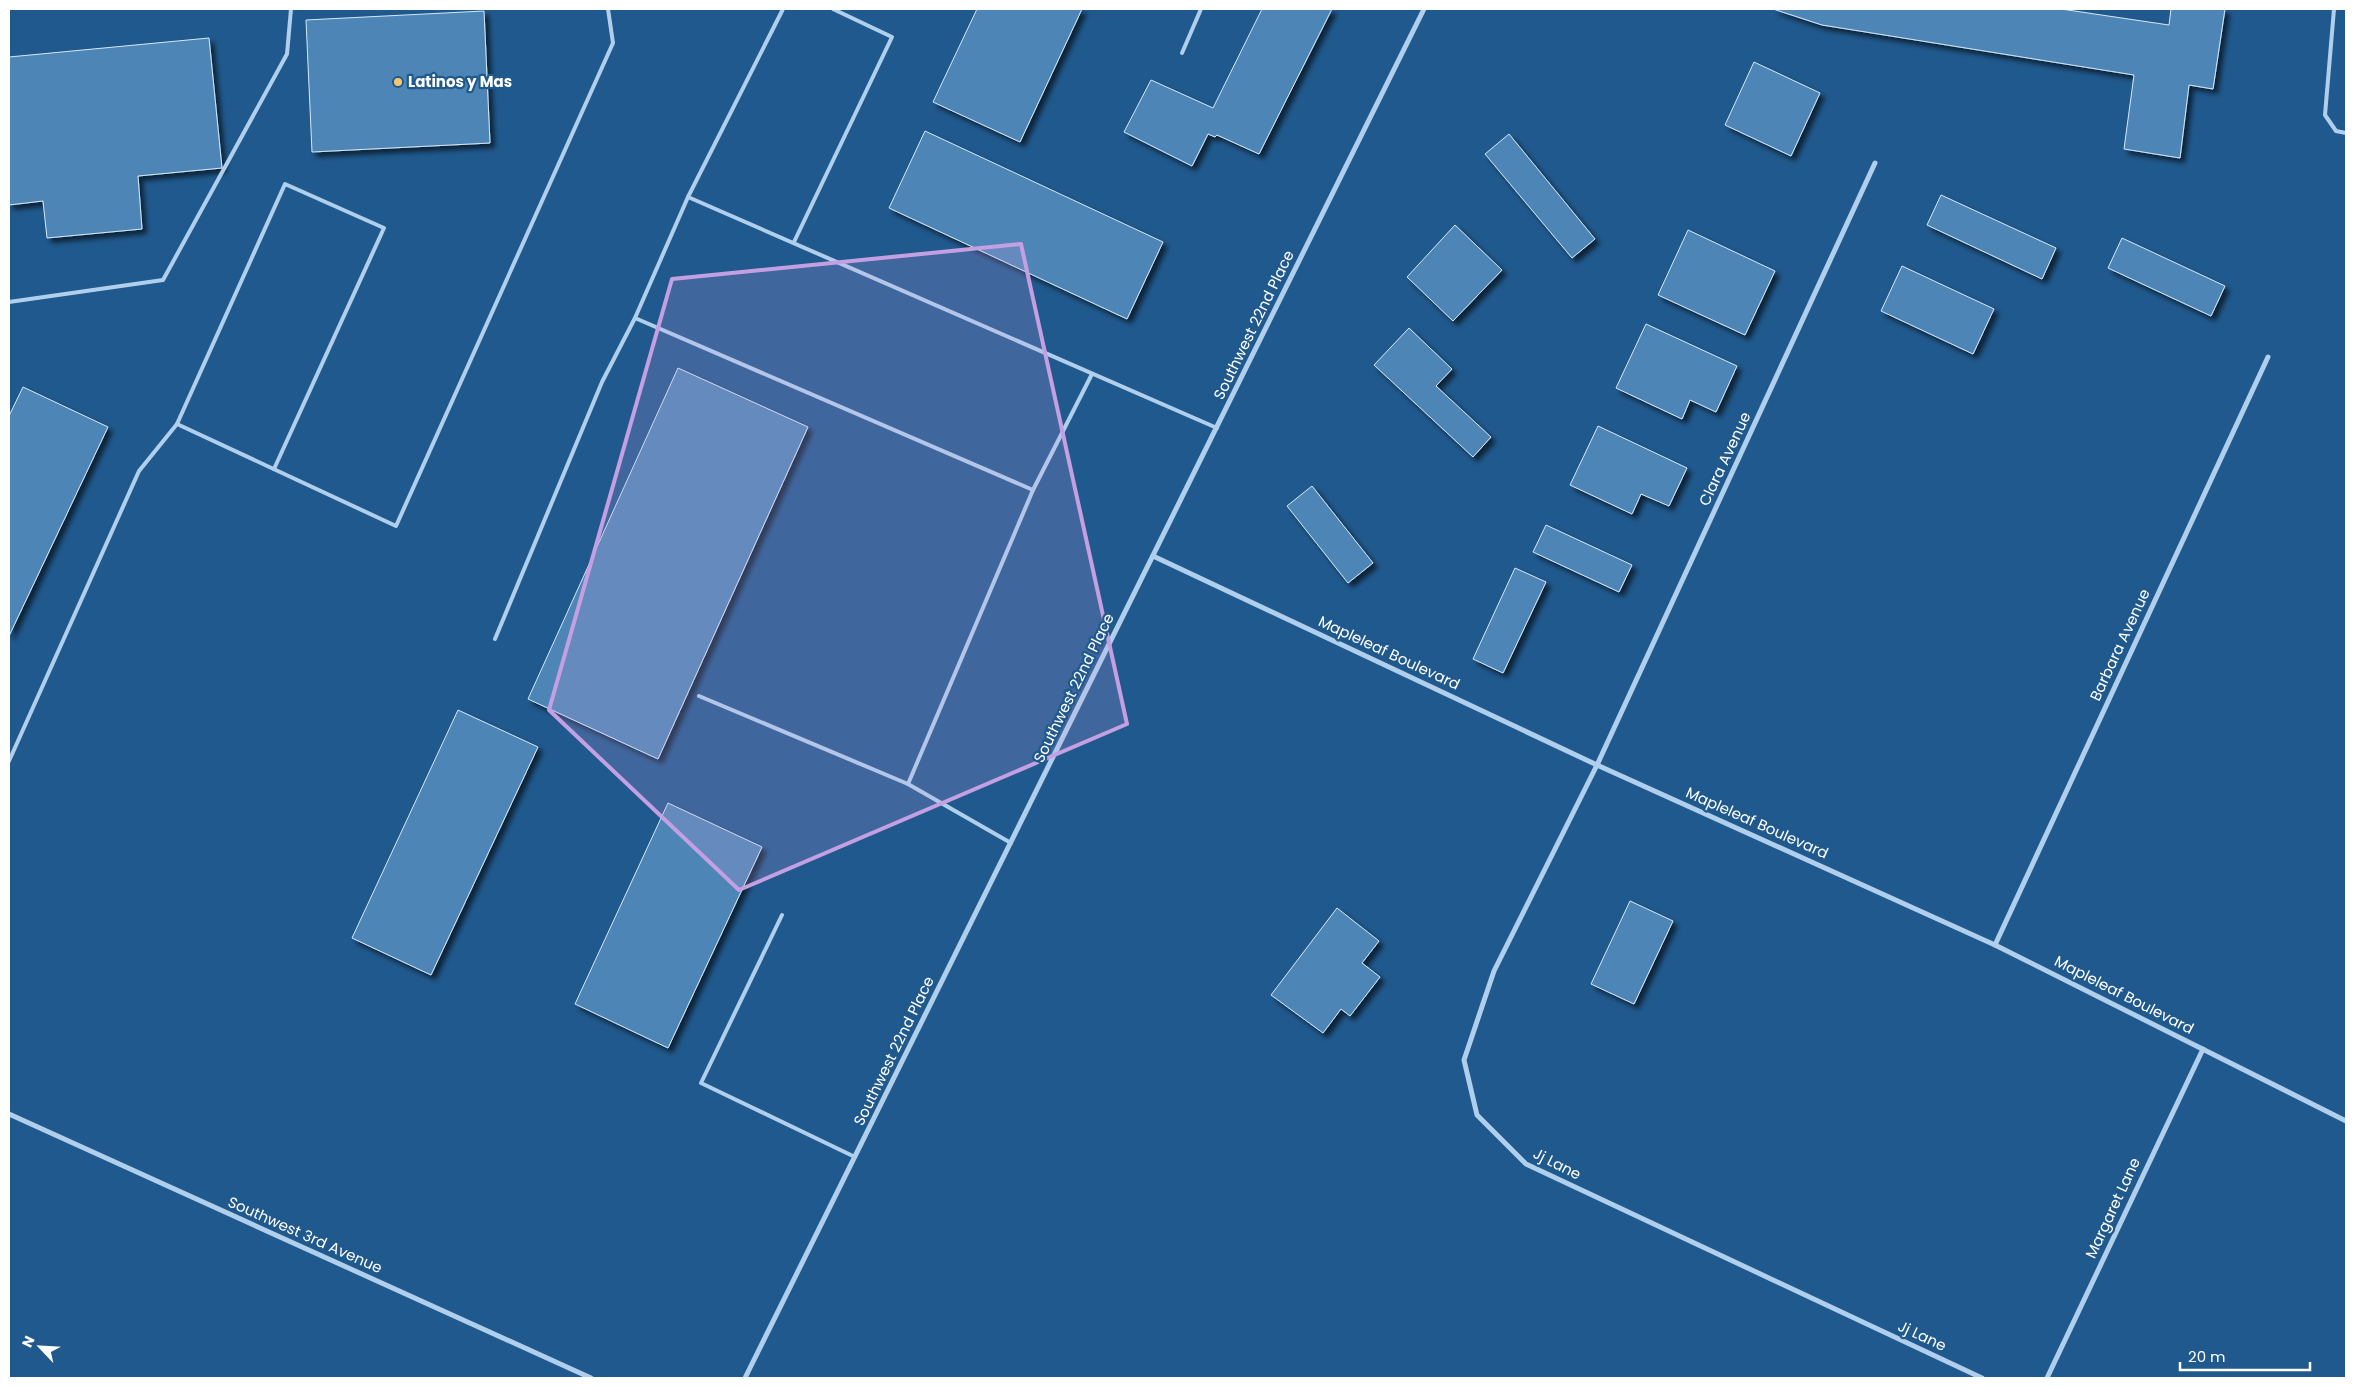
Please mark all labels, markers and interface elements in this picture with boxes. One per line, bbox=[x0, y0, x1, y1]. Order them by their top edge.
place label: Latinos y Mas bbox=[408, 71, 512, 92]
marker: Latinos y Mas bbox=[392, 76, 404, 88]
street label: Southwest 22nd Place bbox=[1208, 247, 1299, 403]
street label: Clara Avenue bbox=[1694, 408, 1756, 509]
street label: Barbara Avenue bbox=[2084, 585, 2155, 704]
street label: Southwest 22nd Place bbox=[1028, 610, 1119, 766]
street label: Mapleleaf Boulevard bbox=[1315, 611, 1463, 695]
street label: Mapleleaf Boulevard bbox=[1683, 782, 1832, 863]
street label: Mapleleaf Boulevard bbox=[2051, 950, 2198, 1039]
street label: Southwest 22nd Place bbox=[848, 973, 939, 1129]
street label: Jj Lane bbox=[1530, 1143, 1585, 1185]
street label: Margaret Lane bbox=[2080, 1154, 2145, 1262]
street label: Southwest 3rd Avenue bbox=[225, 1191, 386, 1278]
street label: Jj Lane bbox=[1895, 1315, 1950, 1356]
north arrow bbox=[15, 1322, 65, 1372]
text: N bbox=[17, 1333, 40, 1351]
scale bar bbox=[2180, 1340, 2310, 1372]
text: 20 m bbox=[2188, 1346, 2226, 1367]

